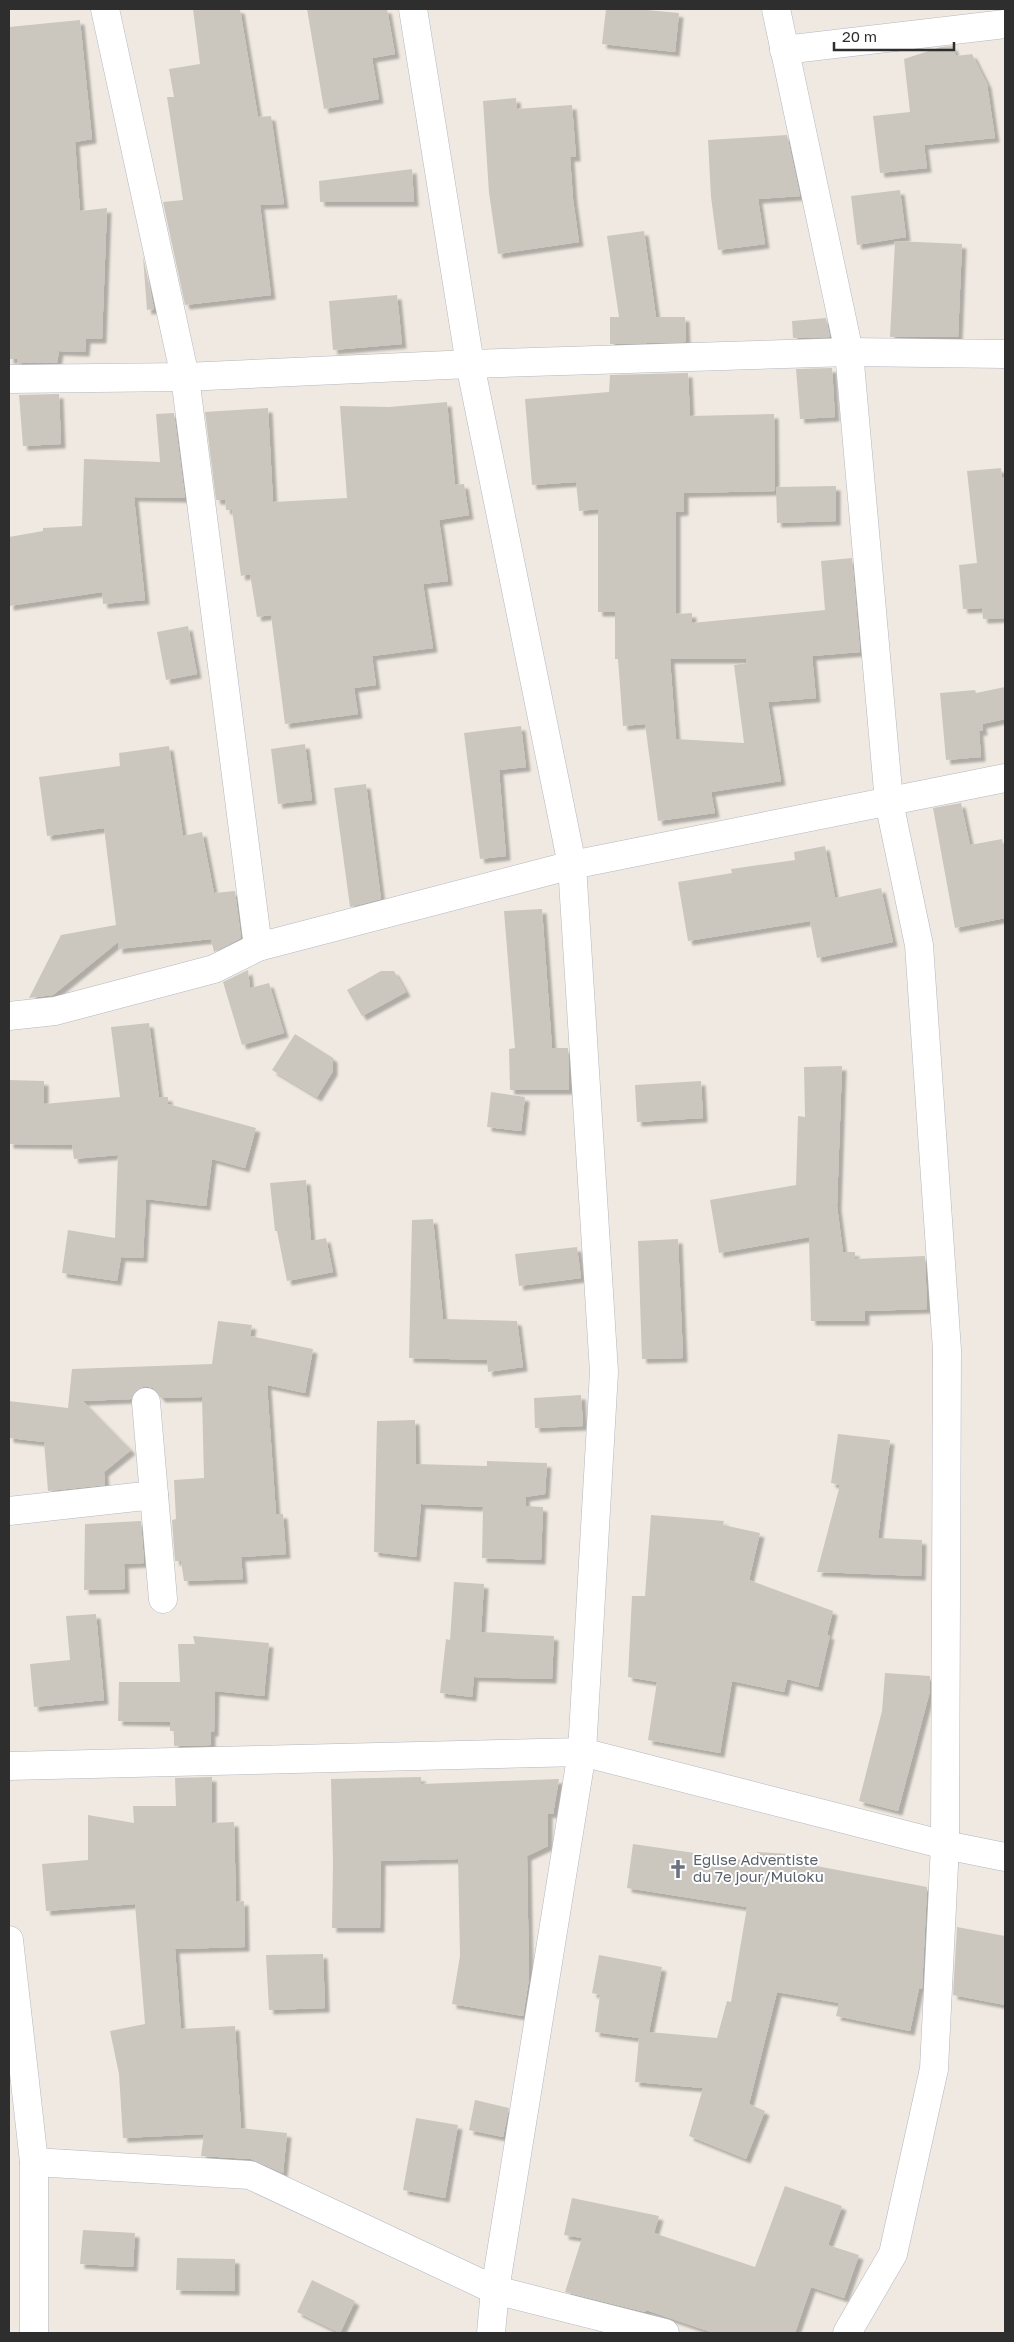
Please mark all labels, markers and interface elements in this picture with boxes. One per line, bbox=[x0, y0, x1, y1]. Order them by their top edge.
scale bar bbox=[834, 20, 954, 52]
text: 20 m bbox=[842, 27, 877, 45]
place label: Eglise Adventiste du 7e jour/Muloku bbox=[693, 1850, 824, 1885]
church icon: Eglise Adventiste du 7e jour/Muloku bbox=[667, 1858, 689, 1880]

